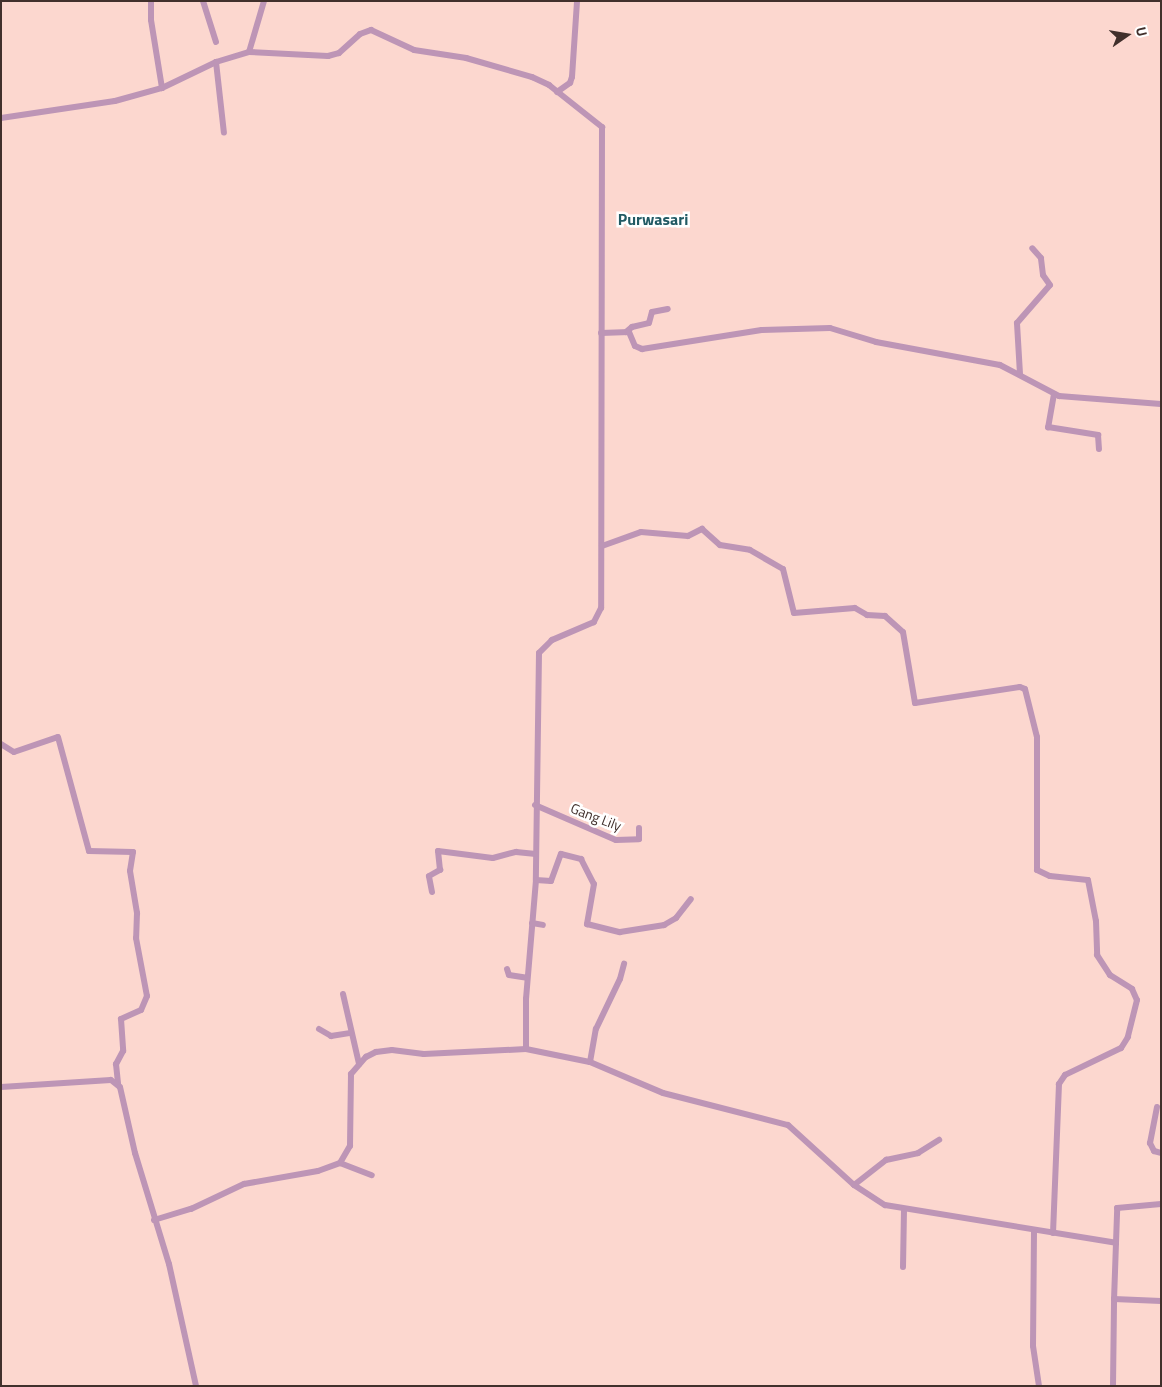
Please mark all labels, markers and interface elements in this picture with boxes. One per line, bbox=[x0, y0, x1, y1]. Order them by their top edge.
north arrow bbox=[1102, 10, 1152, 60]
text: U bbox=[1131, 25, 1153, 38]
district label: Purwasari bbox=[618, 209, 688, 229]
street label: Gang Lily bbox=[568, 800, 624, 834]

